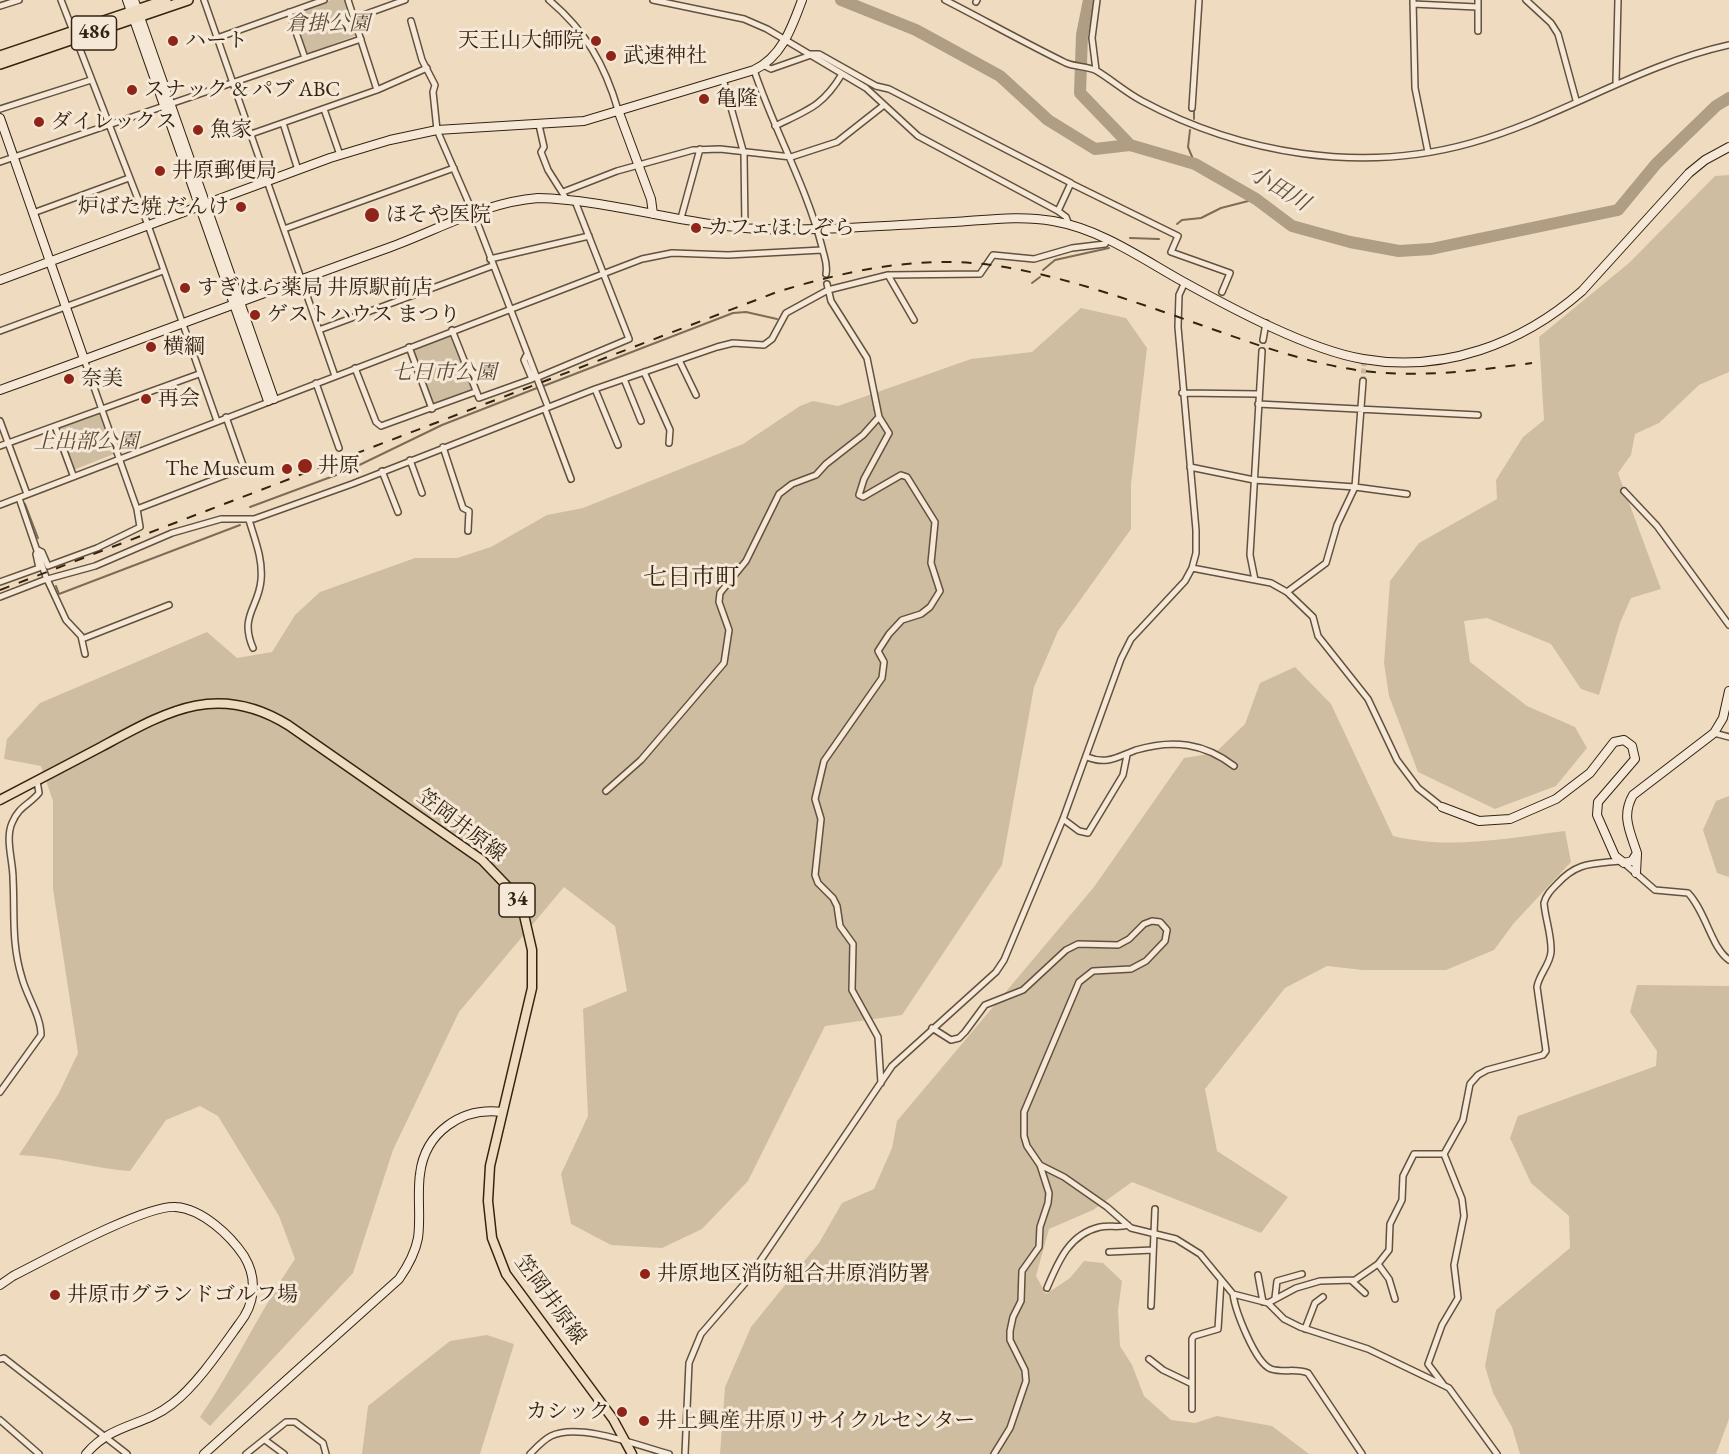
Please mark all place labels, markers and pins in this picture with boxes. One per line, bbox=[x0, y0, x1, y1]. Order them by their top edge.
place label: ハート bbox=[185, 28, 248, 54]
place label: 天王山大師院 bbox=[458, 28, 584, 54]
marker: ハート bbox=[166, 34, 180, 48]
marker: 天王山大師院 bbox=[589, 34, 603, 48]
place label: 武速神社 bbox=[623, 43, 707, 69]
marker: 武速神社 bbox=[604, 49, 618, 63]
place label: スナック & パブ ABC bbox=[144, 77, 340, 103]
marker: スナック & パブ ABC bbox=[125, 83, 139, 97]
place label: 亀隆 bbox=[716, 86, 758, 112]
marker: 亀隆 bbox=[697, 92, 711, 106]
place label: ダイレックス bbox=[51, 109, 177, 135]
marker: ダイレックス bbox=[32, 115, 46, 129]
place label: 魚家 bbox=[210, 117, 252, 143]
marker: 魚家 bbox=[191, 123, 205, 137]
place label: 井原郵便局 bbox=[172, 158, 277, 184]
marker: 井原郵便局 bbox=[153, 164, 167, 178]
place label: 炉ばた焼 だんけ bbox=[78, 194, 229, 220]
marker: 炉ばた焼 だんけ bbox=[234, 200, 248, 214]
place label: ほそや医院 bbox=[386, 202, 491, 228]
marker: ほそや医院 bbox=[363, 206, 381, 224]
place label: カフェほしぞら bbox=[708, 215, 855, 241]
marker: カフェほしぞら bbox=[689, 221, 703, 235]
place label: すぎはら薬局 井原駅前店 bbox=[197, 275, 432, 301]
marker: すぎはら薬局 井原駅前店 bbox=[178, 281, 192, 295]
place label: ゲストハウス まつり bbox=[267, 302, 460, 328]
marker: ゲストハウス まつり bbox=[248, 308, 262, 322]
place label: 横綱 bbox=[163, 334, 205, 360]
marker: 横綱 bbox=[144, 340, 158, 354]
place label: 奈美 bbox=[81, 366, 123, 392]
marker: 奈美 bbox=[62, 372, 76, 386]
place label: 再会 bbox=[158, 386, 200, 412]
marker: 再会 bbox=[139, 392, 153, 406]
place label: 井原 bbox=[318, 453, 360, 479]
place label: The Museum bbox=[165, 456, 275, 482]
marker: 井原 bbox=[296, 457, 314, 475]
marker: The Museum bbox=[280, 462, 294, 476]
place label: 井原地区消防組合井原消防署 bbox=[657, 1261, 930, 1287]
marker: 井原地区消防組合井原消防署 bbox=[638, 1267, 652, 1281]
place label: 井原市グランドゴルフ場 bbox=[67, 1282, 298, 1308]
marker: 井原市グランドゴルフ場 bbox=[48, 1288, 62, 1302]
place label: カシック bbox=[526, 1399, 610, 1425]
marker: カシック bbox=[615, 1405, 629, 1419]
place label: 井上興産 井原リサイクルセンター bbox=[656, 1408, 975, 1434]
marker: 井上興産 井原リサイクルセンター bbox=[637, 1414, 651, 1428]

